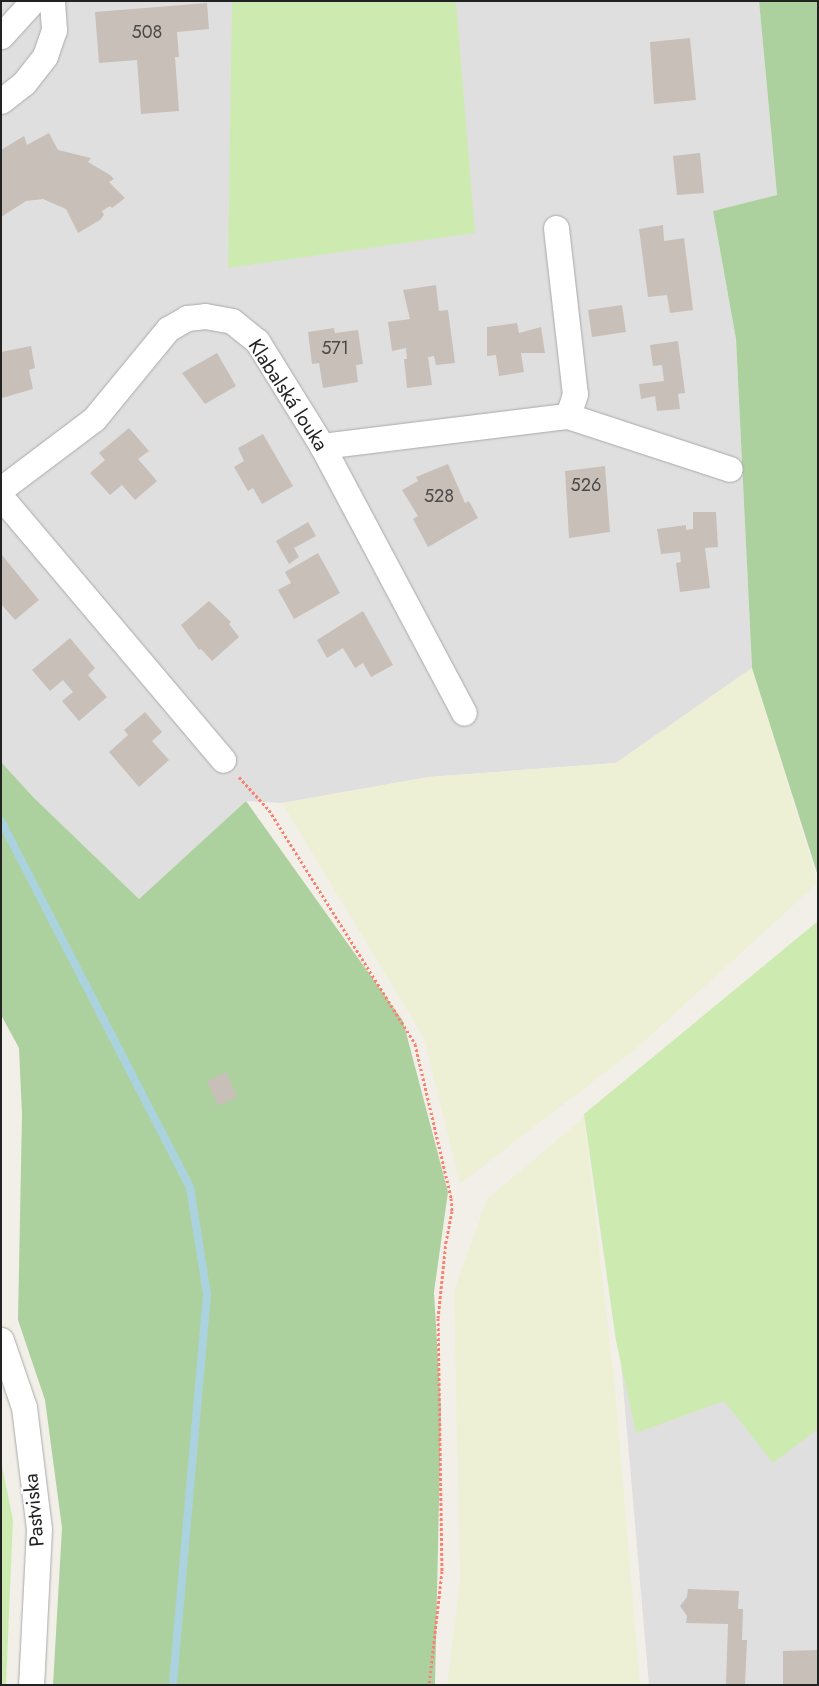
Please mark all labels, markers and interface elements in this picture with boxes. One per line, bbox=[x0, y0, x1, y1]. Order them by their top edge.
house number: 508 bbox=[132, 21, 162, 43]
street label: Klabalská louka bbox=[243, 335, 333, 455]
house number: 571 bbox=[321, 337, 349, 359]
house number: 526 bbox=[571, 474, 601, 496]
house number: 528 bbox=[424, 485, 454, 507]
street label: Pastviska bbox=[19, 1472, 49, 1548]

